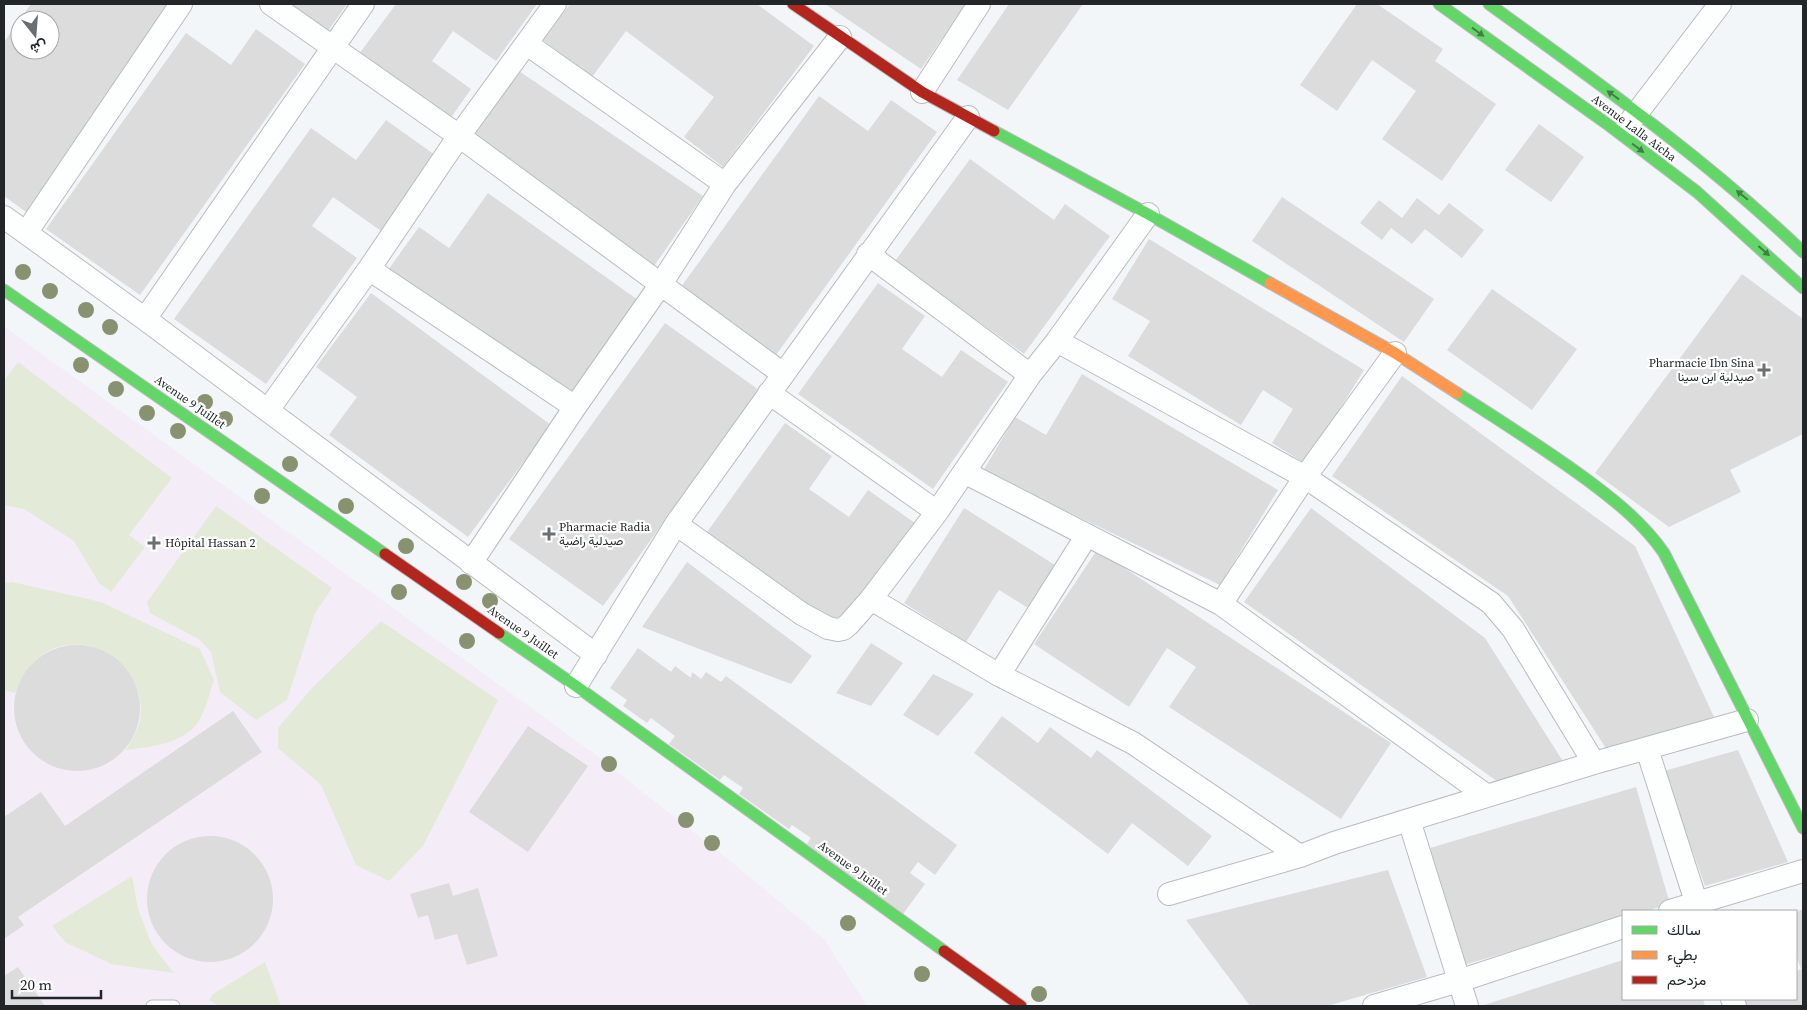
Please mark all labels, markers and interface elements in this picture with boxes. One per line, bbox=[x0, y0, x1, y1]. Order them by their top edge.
north arrow bbox=[10, 10, 60, 60]
one-way arrow bbox=[1471, 27, 1485, 37]
text: ش bbox=[28, 35, 50, 60]
one-way arrow bbox=[1606, 90, 1620, 100]
street label: Avenue Lalla Aicha bbox=[1588, 91, 1680, 166]
one-way arrow bbox=[1631, 143, 1644, 154]
one-way arrow bbox=[1735, 190, 1748, 201]
one-way arrow bbox=[1757, 245, 1769, 257]
place label: Pharmacie Ibn Sina صيدلية ابن سينا bbox=[1649, 355, 1755, 385]
marker: Pharmacie Ibn Sina صيدلية ابن سينا bbox=[1758, 364, 1770, 376]
street label: Avenue 9 Juillet bbox=[151, 372, 229, 432]
place label: Pharmacie Radia صيدلية راضية bbox=[559, 519, 651, 549]
marker: Pharmacie Radia صيدلية راضية bbox=[543, 528, 555, 540]
place label: Hôpital Hassan 2 bbox=[165, 535, 256, 551]
marker: Hôpital Hassan 2 bbox=[147, 536, 161, 550]
street label: Avenue 9 Juillet bbox=[484, 602, 562, 662]
street label: Avenue 9 Juillet bbox=[815, 837, 891, 899]
legend bbox=[1622, 910, 1797, 1000]
text: سالك bbox=[1667, 919, 1701, 940]
text: بطيء bbox=[1667, 944, 1697, 968]
scale bar bbox=[12, 968, 101, 1000]
text: مزدحم bbox=[1667, 969, 1706, 990]
text: 20 m bbox=[20, 974, 52, 995]

